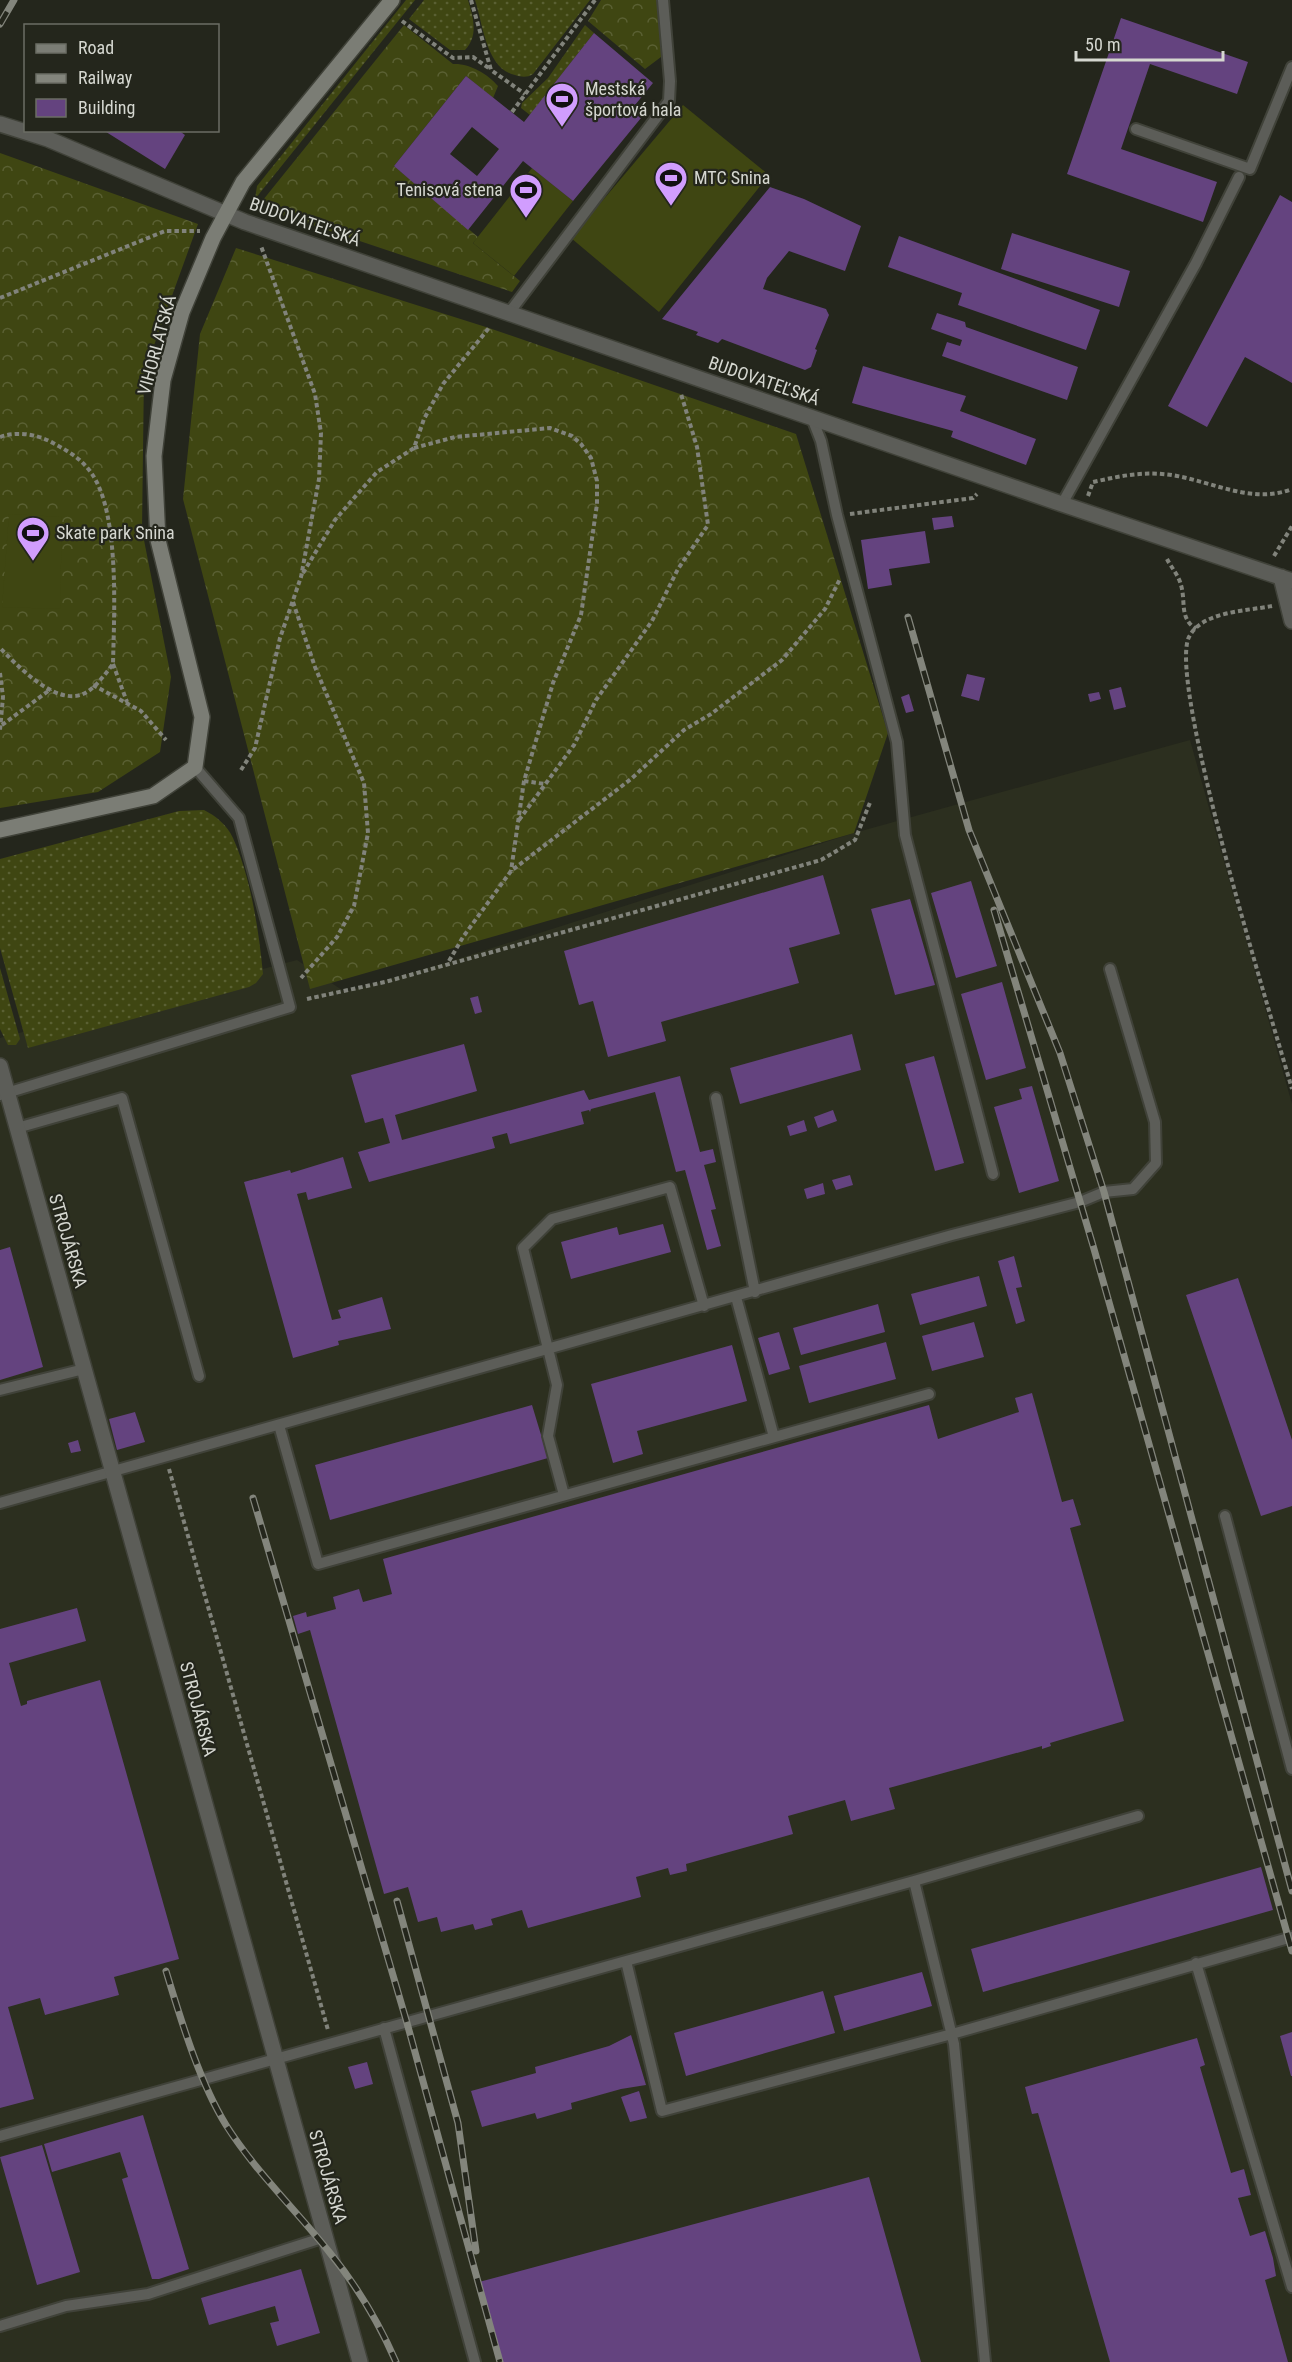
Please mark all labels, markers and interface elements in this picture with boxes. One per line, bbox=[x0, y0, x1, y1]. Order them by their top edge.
legend bbox=[24, 24, 219, 132]
scale bar bbox=[1076, 24, 1223, 62]
text: 50 m bbox=[1085, 34, 1120, 55]
text: Road bbox=[78, 37, 114, 58]
text: Railway bbox=[78, 67, 133, 88]
place label: Mestská športová hala bbox=[585, 78, 682, 120]
sports icon: Mestská športová hala bbox=[544, 81, 580, 128]
text: Building bbox=[78, 97, 135, 118]
sports icon: MTC Snina bbox=[653, 160, 689, 207]
place label: MTC Snina bbox=[694, 167, 770, 188]
sports icon: Tenisová stena bbox=[508, 172, 544, 219]
place label: Tenisová stena bbox=[396, 179, 503, 200]
street label: BUDOVATEĽSKÁ bbox=[247, 193, 364, 251]
street label: VIHORLATSKÁ bbox=[133, 292, 180, 397]
street label: BUDOVATEĽSKÁ bbox=[706, 352, 823, 410]
sports icon: Skate park Snina bbox=[15, 515, 51, 562]
place label: Skate park Snina bbox=[56, 522, 175, 543]
street label: STROJÁRSKA bbox=[45, 1191, 92, 1291]
street label: STROJÁRSKA bbox=[176, 1659, 221, 1759]
street label: STROJÁRSKA bbox=[305, 2127, 352, 2227]

